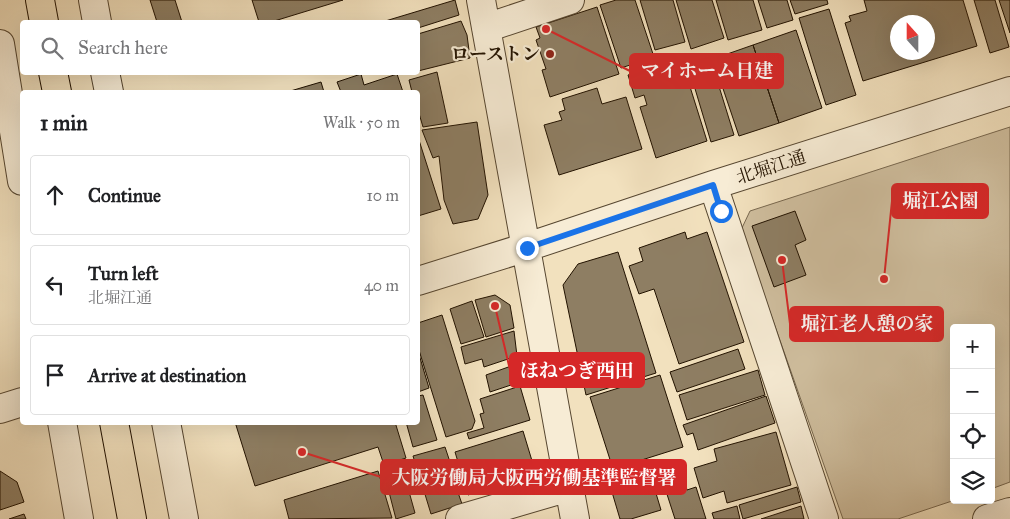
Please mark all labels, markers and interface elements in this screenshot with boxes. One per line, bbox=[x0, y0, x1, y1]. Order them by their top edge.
north arrow bbox=[890, 15, 935, 60]
search box bbox=[20, 20, 420, 75]
icon: search bbox=[38, 34, 66, 62]
text: Search here bbox=[78, 36, 168, 59]
place label: ローストン bbox=[451, 43, 540, 65]
marker: ローストン bbox=[544, 48, 556, 60]
callout: マイホーム日建 bbox=[630, 54, 783, 88]
text: マイホーム日建 bbox=[641, 59, 773, 82]
text: 1 min bbox=[40, 110, 88, 136]
text: Walk · 50 m bbox=[323, 113, 400, 132]
street label: 北堀江通 bbox=[733, 145, 809, 189]
icon: ahead bbox=[41, 181, 69, 209]
text: Continue bbox=[88, 184, 161, 207]
callout: 堀江公園 bbox=[892, 184, 988, 218]
text: 10 m bbox=[367, 186, 399, 205]
text: 堀江公園 bbox=[902, 189, 978, 212]
route start bbox=[710, 200, 733, 223]
route end bbox=[516, 237, 539, 260]
text: Turn left bbox=[88, 262, 158, 285]
icon: left bbox=[41, 271, 69, 299]
text: 40 m bbox=[364, 276, 399, 295]
text: 北堀江通 bbox=[88, 288, 152, 307]
callout: 堀江老人憩の家 bbox=[790, 307, 943, 341]
text: 堀江老人憩の家 bbox=[800, 312, 934, 335]
map controls bbox=[950, 324, 995, 504]
button: + bbox=[950, 324, 995, 369]
callout: ほねつぎ西田 bbox=[510, 353, 644, 387]
text: ほねつぎ西田 bbox=[520, 359, 634, 382]
icon: arrive bbox=[41, 361, 69, 389]
text: Arrive at destination bbox=[88, 364, 246, 387]
button: − bbox=[950, 369, 995, 414]
button: locate bbox=[950, 414, 995, 459]
button: layers bbox=[950, 459, 995, 504]
callout: 大阪労働局大阪西労働基準監督署 bbox=[381, 460, 686, 494]
text: 大阪労働局大阪西労働基準監督署 bbox=[391, 466, 677, 489]

